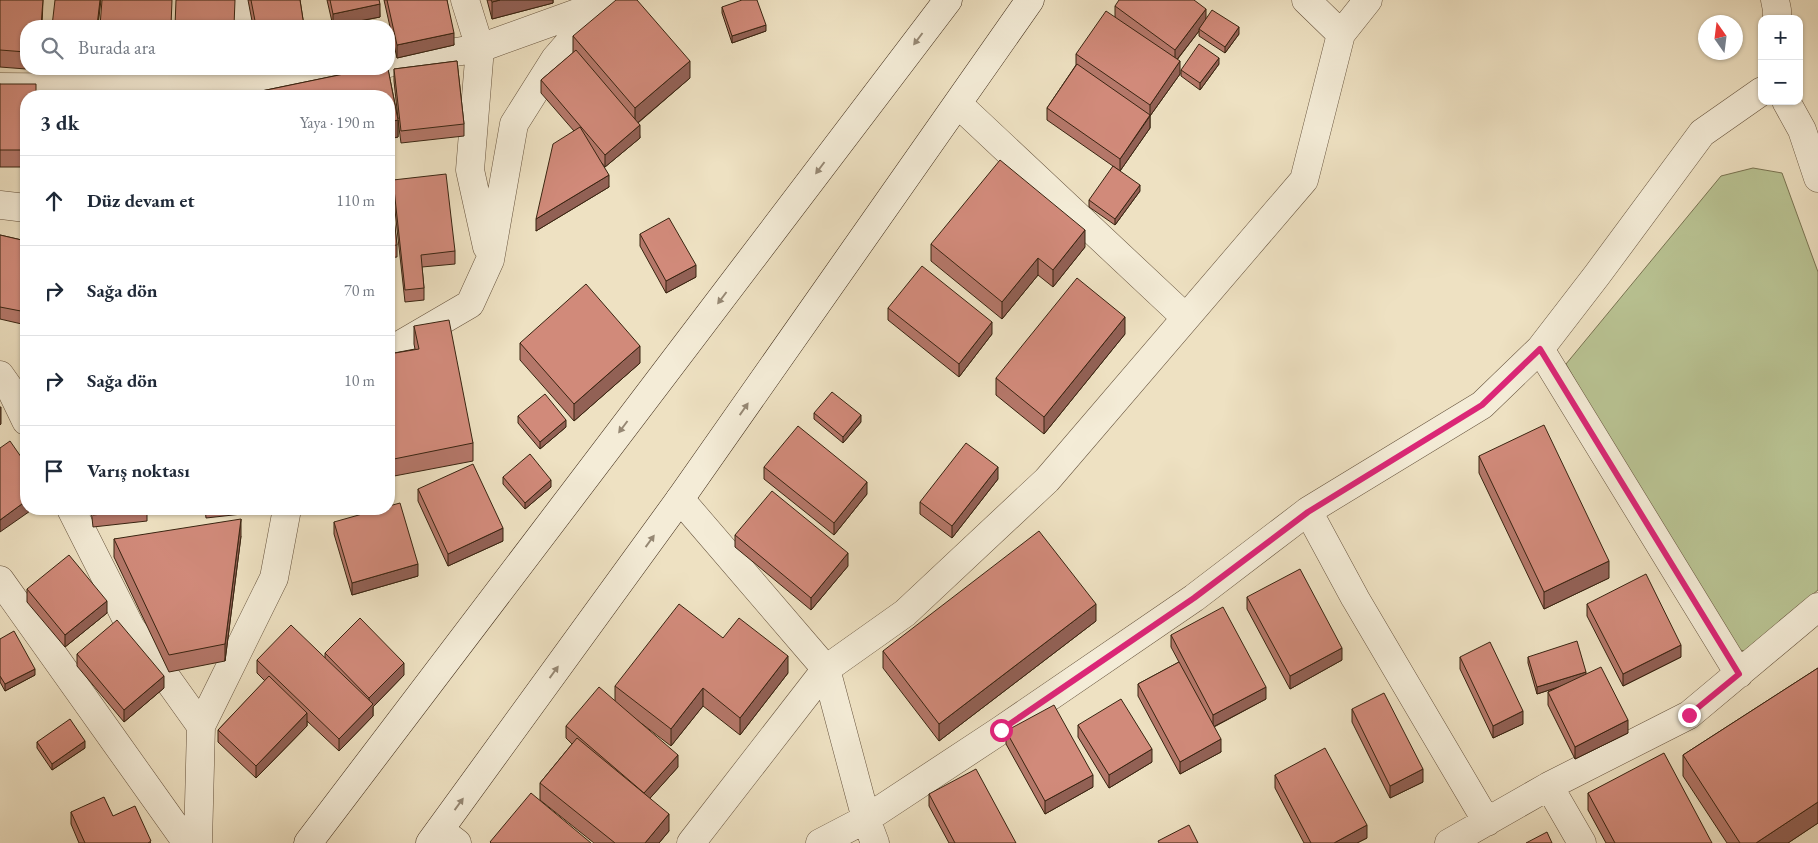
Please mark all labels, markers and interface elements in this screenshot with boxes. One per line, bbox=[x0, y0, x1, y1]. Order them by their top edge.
north arrow bbox=[1698, 15, 1743, 60]
map controls bbox=[1758, 15, 1803, 105]
button: + bbox=[1758, 15, 1803, 60]
search box bbox=[20, 20, 395, 75]
one-way arrow bbox=[913, 32, 924, 45]
icon: search bbox=[38, 34, 66, 62]
text: Burada ara bbox=[78, 35, 156, 60]
button: − bbox=[1758, 60, 1803, 105]
text: 3 dk bbox=[40, 109, 79, 136]
text: Yaya · 190 m bbox=[300, 112, 375, 133]
one-way arrow bbox=[815, 161, 825, 175]
icon: ahead bbox=[40, 187, 68, 215]
text: Düz devam et bbox=[87, 188, 195, 213]
text: 110 m bbox=[336, 190, 375, 211]
icon: right bbox=[40, 277, 68, 305]
text: Sağa dön bbox=[87, 278, 158, 303]
text: 70 m bbox=[344, 280, 375, 301]
one-way arrow bbox=[716, 291, 727, 304]
icon: right bbox=[40, 367, 68, 395]
text: Sağa dön bbox=[87, 368, 158, 393]
text: 10 m bbox=[344, 370, 375, 391]
one-way arrow bbox=[739, 402, 749, 415]
one-way arrow bbox=[618, 420, 629, 433]
icon: arrive bbox=[40, 457, 68, 485]
text: Varış noktası bbox=[87, 458, 190, 483]
one-way arrow bbox=[645, 534, 655, 548]
one-way arrow bbox=[549, 665, 559, 679]
route end bbox=[1678, 704, 1701, 727]
route start bbox=[990, 719, 1013, 742]
one-way arrow bbox=[453, 798, 464, 811]

